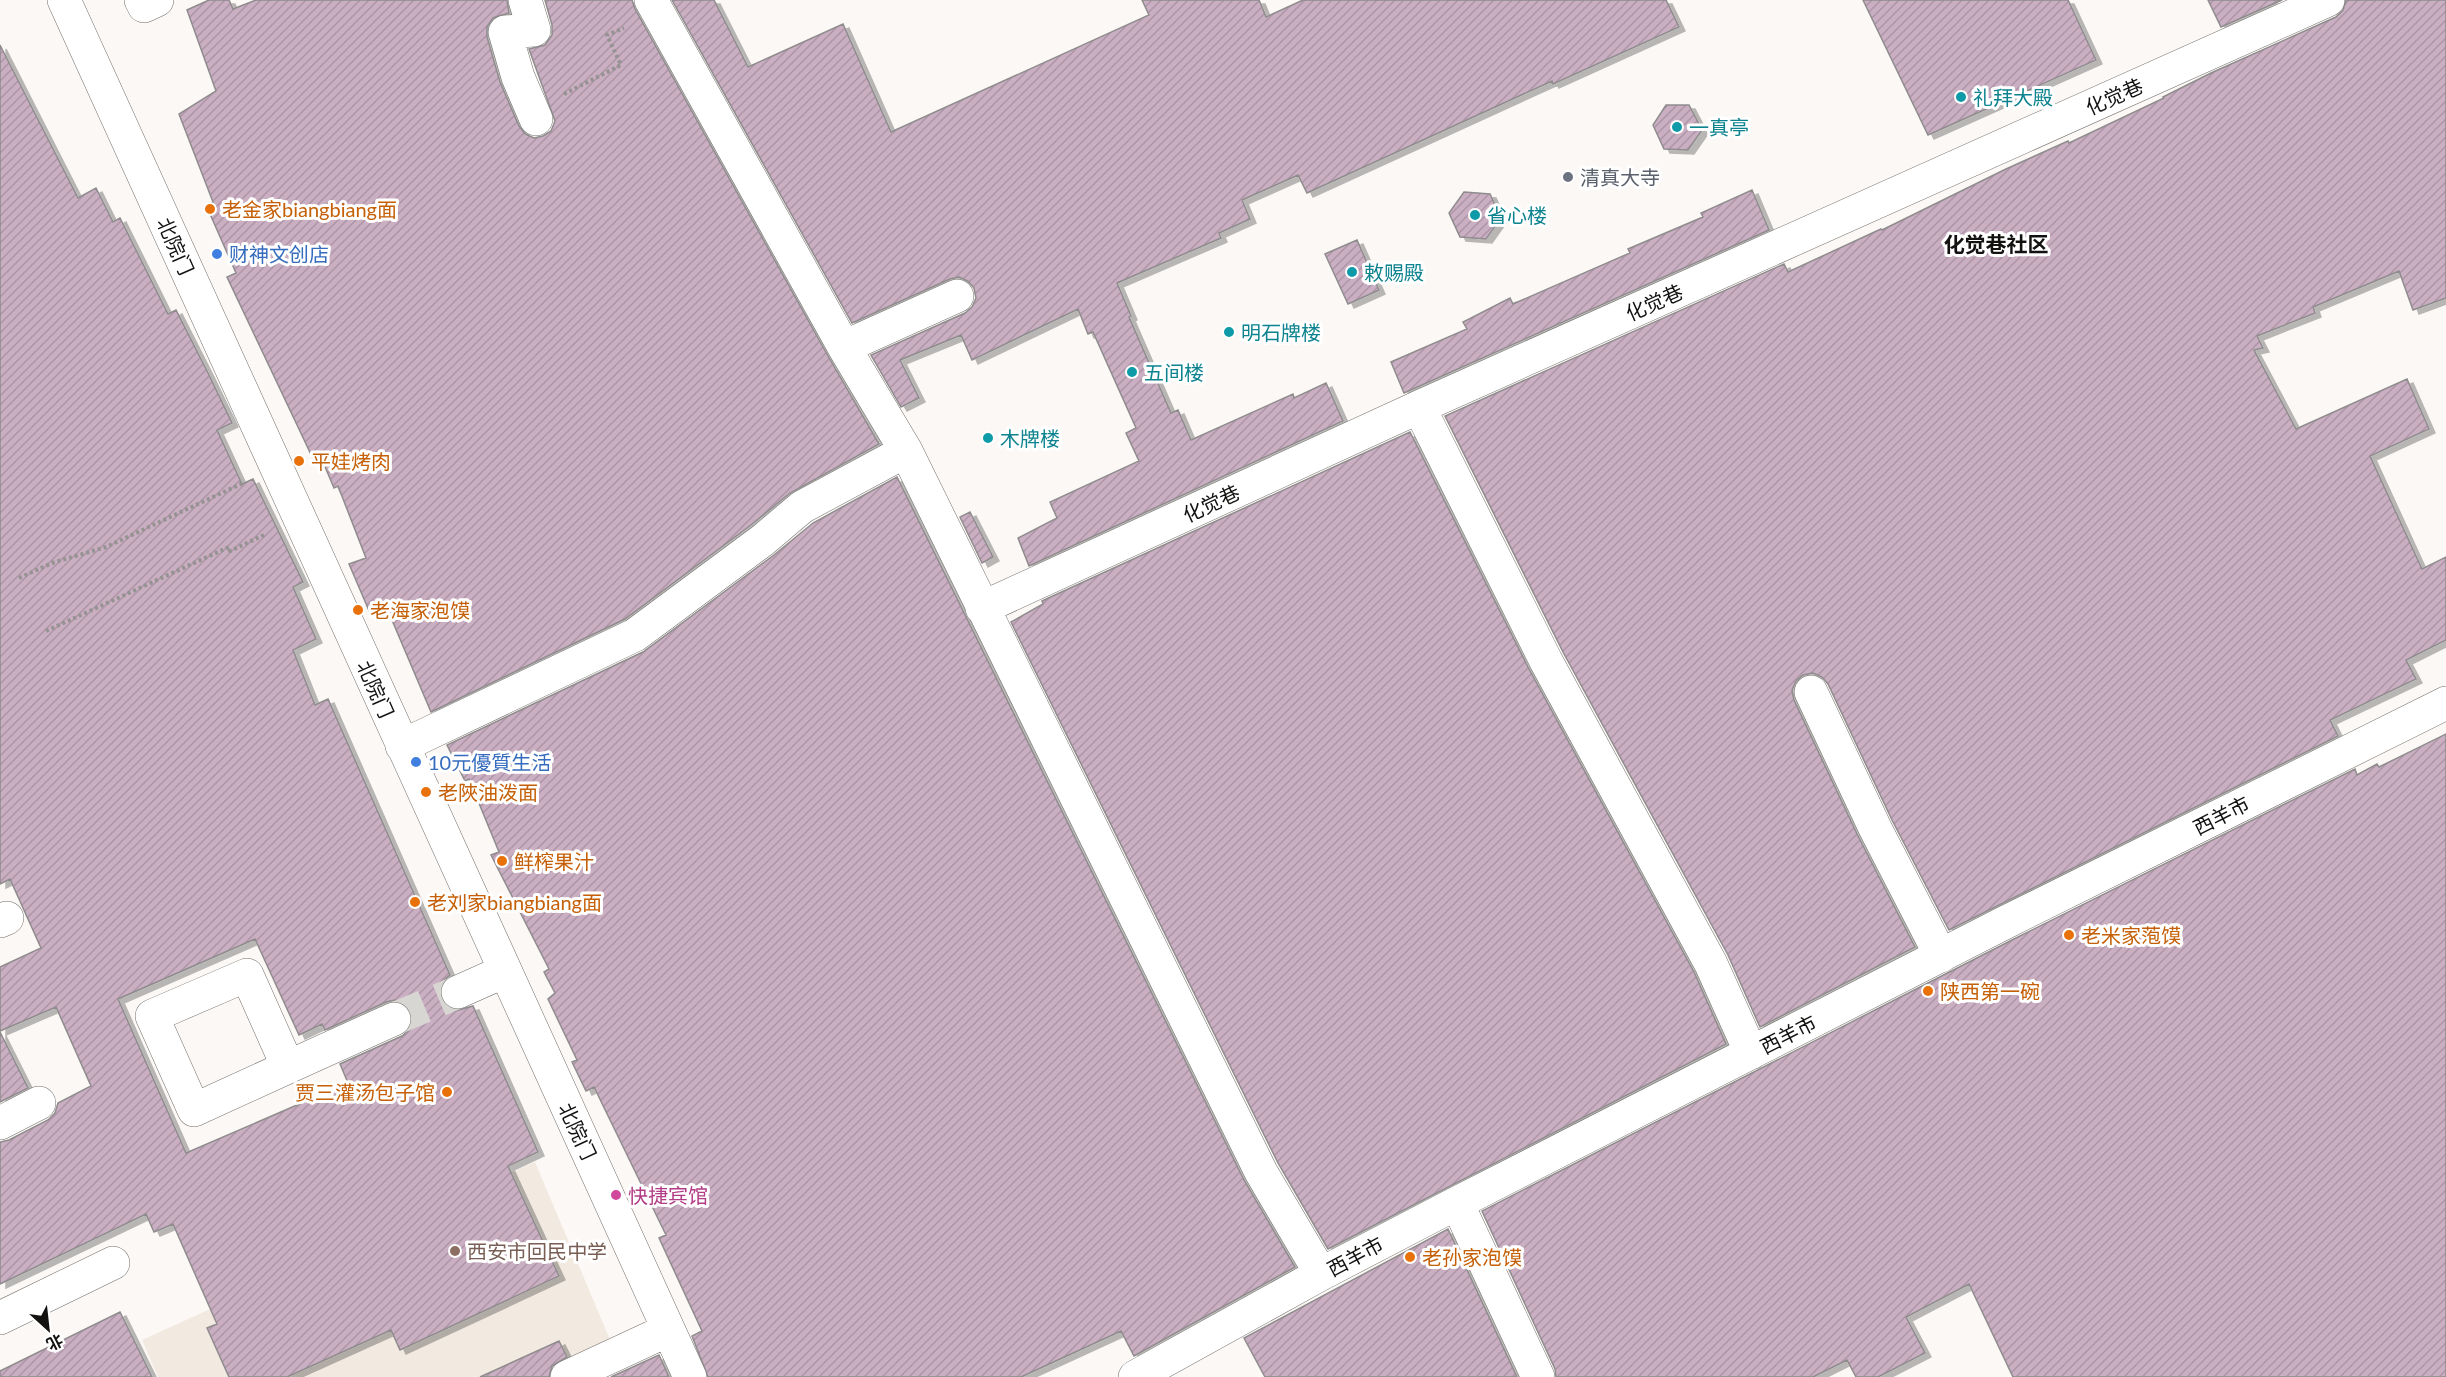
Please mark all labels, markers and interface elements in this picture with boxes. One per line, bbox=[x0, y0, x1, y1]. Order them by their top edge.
street label: 化觉巷 bbox=[2082, 73, 2146, 119]
place label: 礼拜大殿 bbox=[1973, 85, 2053, 109]
marker: 礼拜大殿 bbox=[1954, 90, 1968, 104]
place label: 一真亭 bbox=[1689, 115, 1749, 139]
marker: 一真亭 bbox=[1670, 120, 1684, 134]
place label: 清真大寺 bbox=[1580, 165, 1660, 189]
marker: 清真大寺 bbox=[1561, 170, 1575, 184]
place label: 老金家biangbiang面 bbox=[222, 197, 397, 221]
marker: 老金家biangbiang面 bbox=[203, 202, 217, 216]
place label: 省心楼 bbox=[1487, 203, 1547, 227]
marker: 省心楼 bbox=[1468, 208, 1482, 222]
street label: 北院门 bbox=[153, 214, 199, 278]
district label: 化觉巷社区 bbox=[1944, 231, 2049, 256]
place label: 财神文创店 bbox=[229, 242, 329, 266]
marker: 财神文创店 bbox=[210, 247, 224, 261]
place label: 敕赐殿 bbox=[1364, 260, 1424, 284]
marker: 敕赐殿 bbox=[1345, 265, 1359, 279]
street label: 化觉巷 bbox=[1622, 279, 1686, 325]
place label: 明石牌楼 bbox=[1241, 320, 1321, 344]
marker: 明石牌楼 bbox=[1222, 325, 1236, 339]
place label: 五间楼 bbox=[1144, 360, 1204, 384]
marker: 五间楼 bbox=[1125, 365, 1139, 379]
place label: 木牌楼 bbox=[1000, 426, 1060, 450]
marker: 木牌楼 bbox=[981, 431, 995, 445]
place label: 平娃烤肉 bbox=[311, 449, 391, 473]
marker: 平娃烤肉 bbox=[292, 454, 306, 468]
street label: 化觉巷 bbox=[1179, 479, 1243, 527]
place label: 老海家泡馍 bbox=[370, 598, 470, 622]
marker: 老海家泡馍 bbox=[351, 603, 365, 617]
street label: 北院门 bbox=[353, 657, 399, 721]
place label: 10元優質生活 bbox=[428, 750, 551, 774]
marker: 10元優質生活 bbox=[409, 755, 423, 769]
place label: 老陜油泼面 bbox=[438, 780, 538, 804]
marker: 老陜油泼面 bbox=[419, 785, 433, 799]
street label: 西羊市 bbox=[2189, 791, 2253, 839]
place label: 鲜榨果汁 bbox=[514, 849, 594, 873]
marker: 鲜榨果汁 bbox=[495, 854, 509, 868]
place label: 老刘家biangbiang面 bbox=[427, 890, 602, 914]
marker: 老刘家biangbiang面 bbox=[408, 895, 422, 909]
place label: 老米家萢馍 bbox=[2081, 923, 2181, 947]
marker: 老米家萢馍 bbox=[2062, 928, 2076, 942]
place label: 陕西第一碗 bbox=[1940, 979, 2040, 1003]
marker: 陕西第一碗 bbox=[1921, 984, 1935, 998]
street label: 西羊市 bbox=[1756, 1010, 1820, 1058]
place label: 贾三灌汤包子馆 bbox=[295, 1080, 435, 1104]
marker: 贾三灌汤包子馆 bbox=[440, 1085, 454, 1099]
street label: 北院门 bbox=[554, 1099, 602, 1163]
place label: 快捷宾馆 bbox=[628, 1183, 708, 1207]
marker: 快捷宾馆 bbox=[609, 1188, 623, 1202]
street label: 西羊市 bbox=[1323, 1231, 1387, 1281]
place label: 西安市回民中学 bbox=[467, 1239, 607, 1263]
marker: 西安市回民中学 bbox=[448, 1244, 462, 1258]
place label: 老孙家泡馍 bbox=[1422, 1245, 1522, 1269]
marker: 老孙家泡馍 bbox=[1403, 1250, 1417, 1264]
north arrow bbox=[18, 1299, 78, 1359]
text: 北 bbox=[44, 1331, 66, 1355]

